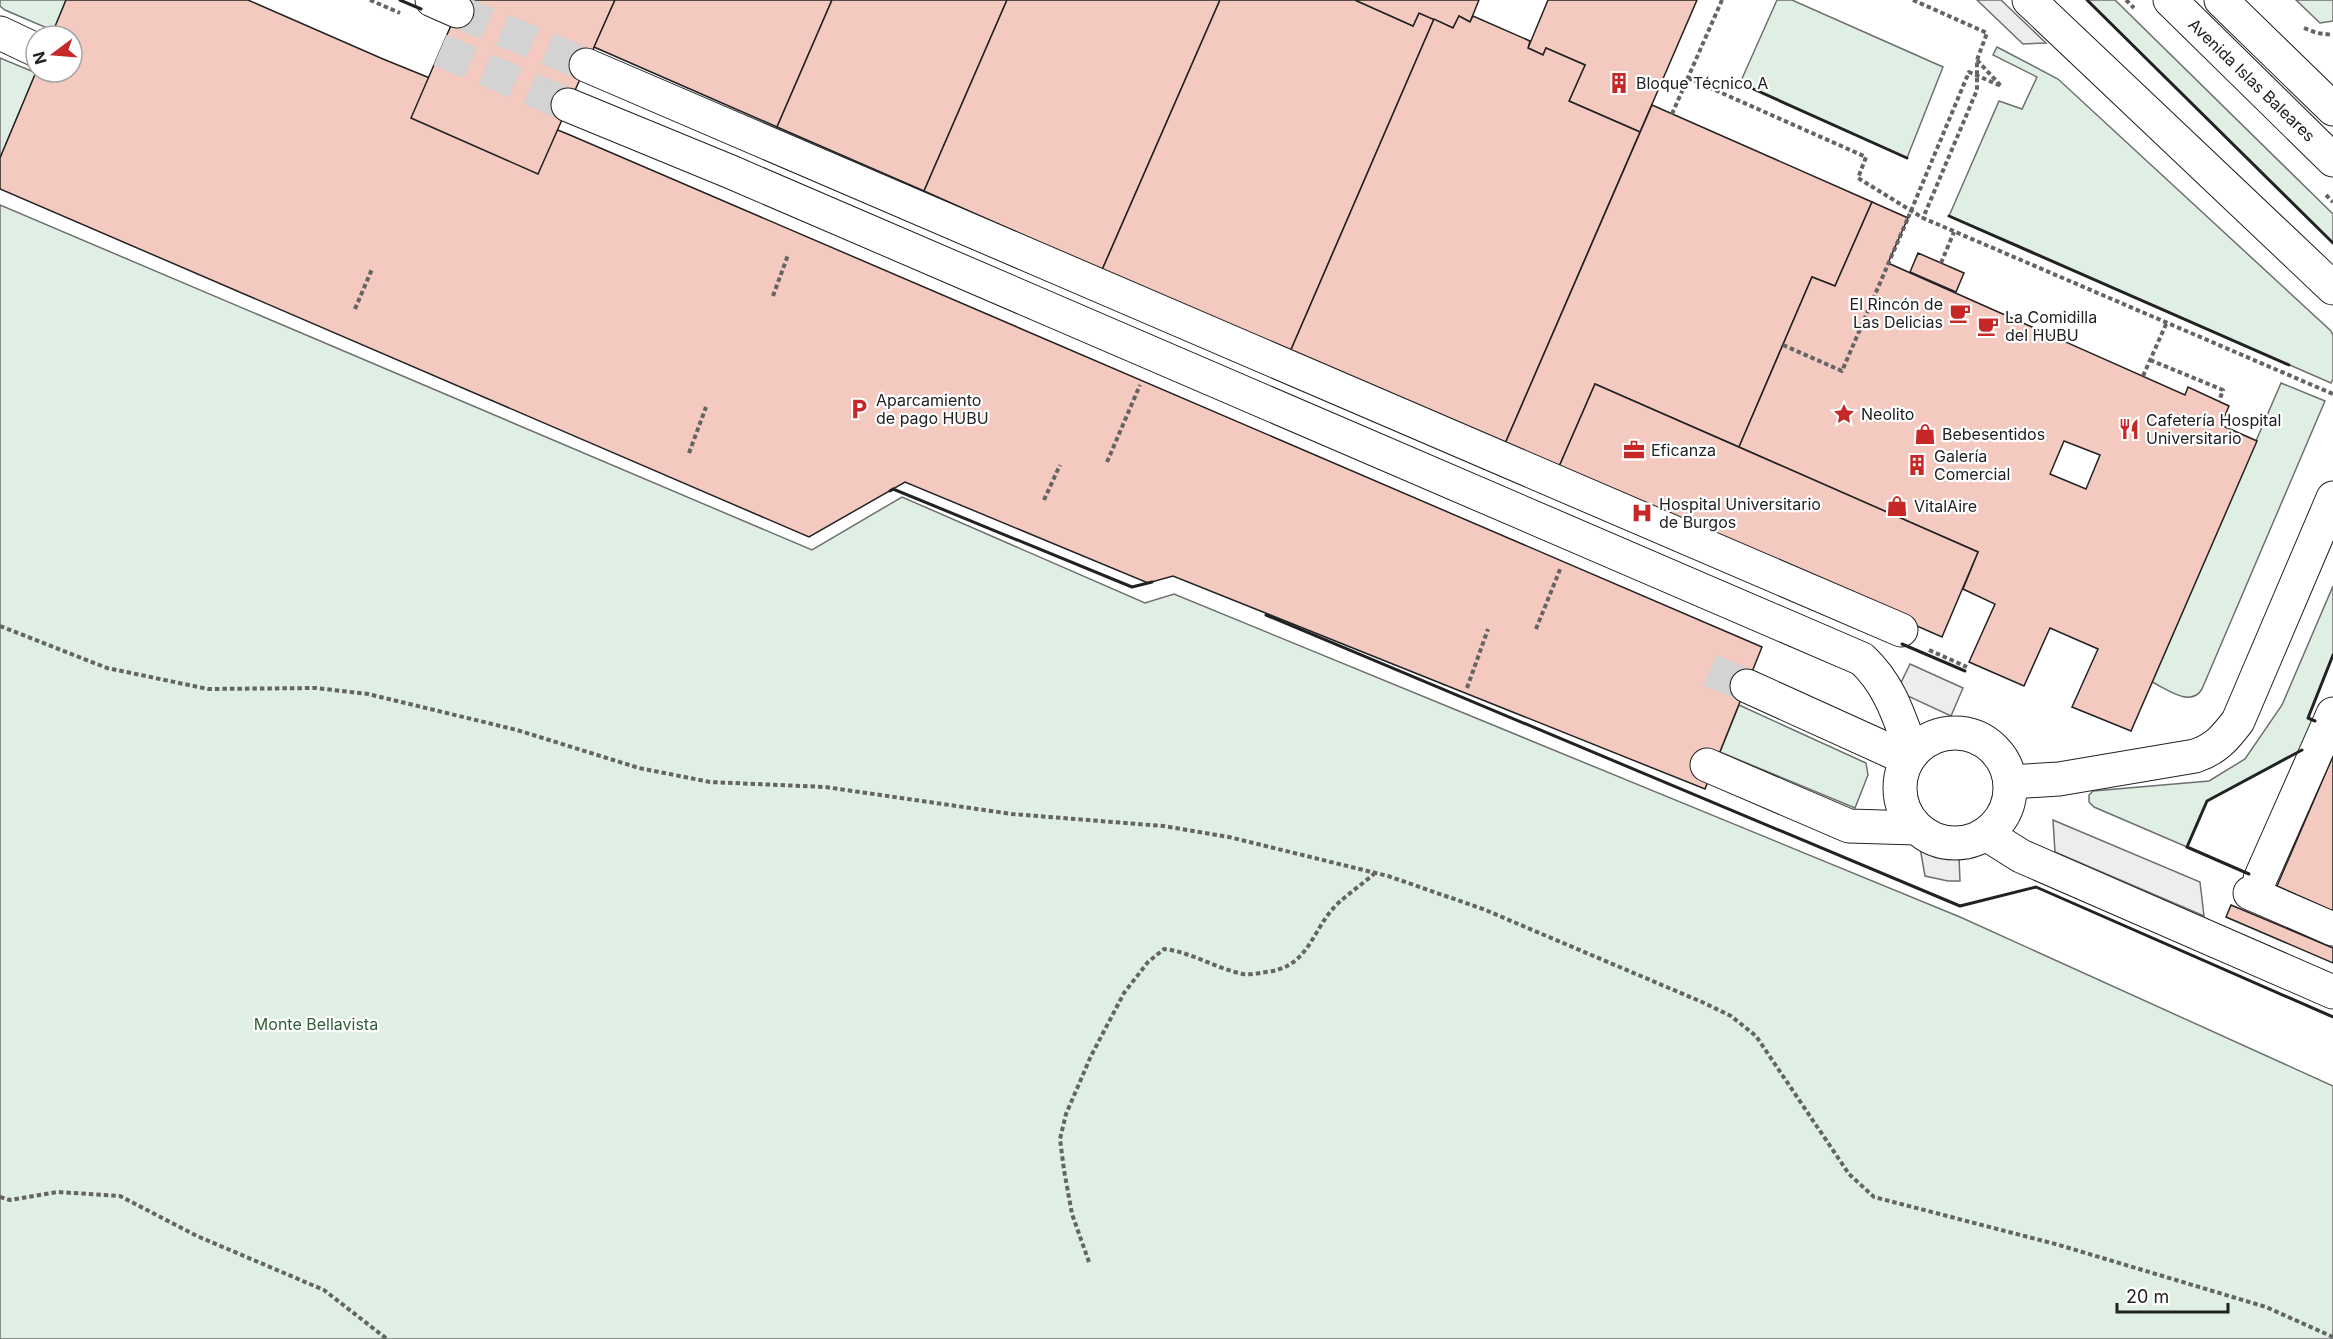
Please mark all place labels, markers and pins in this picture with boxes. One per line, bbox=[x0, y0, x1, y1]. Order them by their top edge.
building icon: Bloque Técnico A bbox=[1607, 71, 1631, 95]
place label: Bloque Técnico A bbox=[1636, 73, 1768, 93]
place label: El Rincón de Las Delicias bbox=[1850, 294, 1943, 332]
cafe icon: El Rincón de Las Delicias bbox=[1948, 301, 1972, 325]
place label: La Comidilla del HUBU bbox=[2005, 307, 2097, 345]
cafe icon: La Comidilla del HUBU bbox=[1976, 314, 2000, 338]
place label: Aparcamiento de pago HUBU bbox=[876, 390, 989, 428]
parking icon: Aparcamiento de pago HUBU bbox=[847, 397, 871, 421]
place icon: Neolito bbox=[1832, 402, 1856, 426]
place label: Neolito bbox=[1861, 404, 1914, 424]
place label: Cafetería Hospital Universitario bbox=[2146, 410, 2281, 448]
restaurant icon: Cafetería Hospital Universitario bbox=[2117, 417, 2141, 441]
shop icon: Bebesentidos bbox=[1913, 422, 1937, 446]
place label: Bebesentidos bbox=[1942, 424, 2045, 444]
office icon: Eficanza bbox=[1622, 438, 1646, 462]
place label: Eficanza bbox=[1651, 440, 1716, 460]
place label: Galería Comercial bbox=[1934, 446, 2010, 484]
building icon: Galería Comercial bbox=[1905, 453, 1929, 477]
place label: Hospital Universitario de Burgos bbox=[1659, 494, 1821, 532]
shop icon: VitalAire bbox=[1885, 494, 1909, 518]
place label: VitalAire bbox=[1914, 496, 1977, 516]
hospital icon: Hospital Universitario de Burgos bbox=[1630, 501, 1654, 525]

